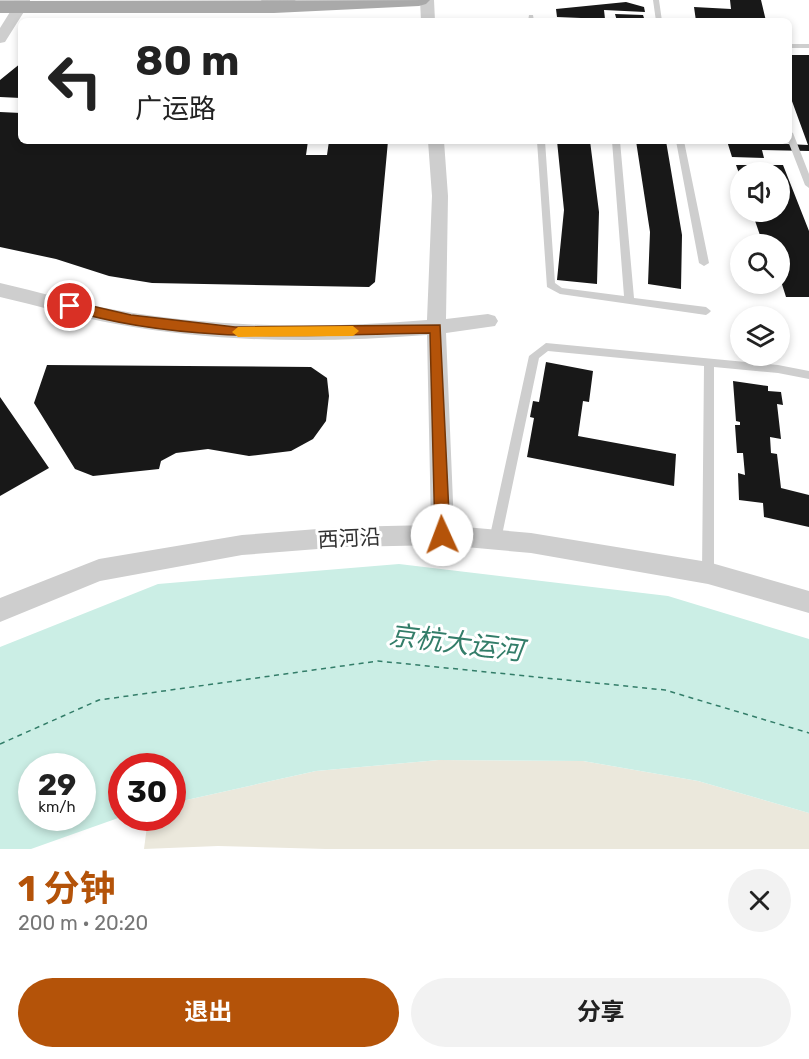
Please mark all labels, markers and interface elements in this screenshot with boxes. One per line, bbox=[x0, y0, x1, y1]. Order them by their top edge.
text: 80 m bbox=[135, 36, 239, 86]
icon: left bbox=[36, 42, 114, 120]
text: 广运路 bbox=[135, 93, 216, 125]
map controls bbox=[730, 162, 790, 366]
button: sound bbox=[730, 162, 790, 222]
button: search bbox=[730, 234, 790, 294]
pin bbox=[44, 280, 95, 331]
icon: arrive bbox=[53, 289, 86, 322]
button: layers bbox=[730, 306, 790, 366]
position arrow bbox=[410, 503, 474, 567]
street label: 西河沿 bbox=[317, 524, 381, 552]
water label: 京杭大运河 bbox=[387, 619, 530, 668]
speed limit sign: 30 bbox=[108, 753, 186, 831]
text: 29 bbox=[38, 767, 76, 803]
text: km/h bbox=[38, 798, 76, 816]
text: 1 分钟 bbox=[18, 867, 116, 910]
button: close bbox=[728, 869, 791, 932]
text: 200 m · 20:20 bbox=[18, 911, 148, 935]
button: 退出 bbox=[18, 978, 399, 1047]
button: 分享 bbox=[411, 978, 791, 1047]

